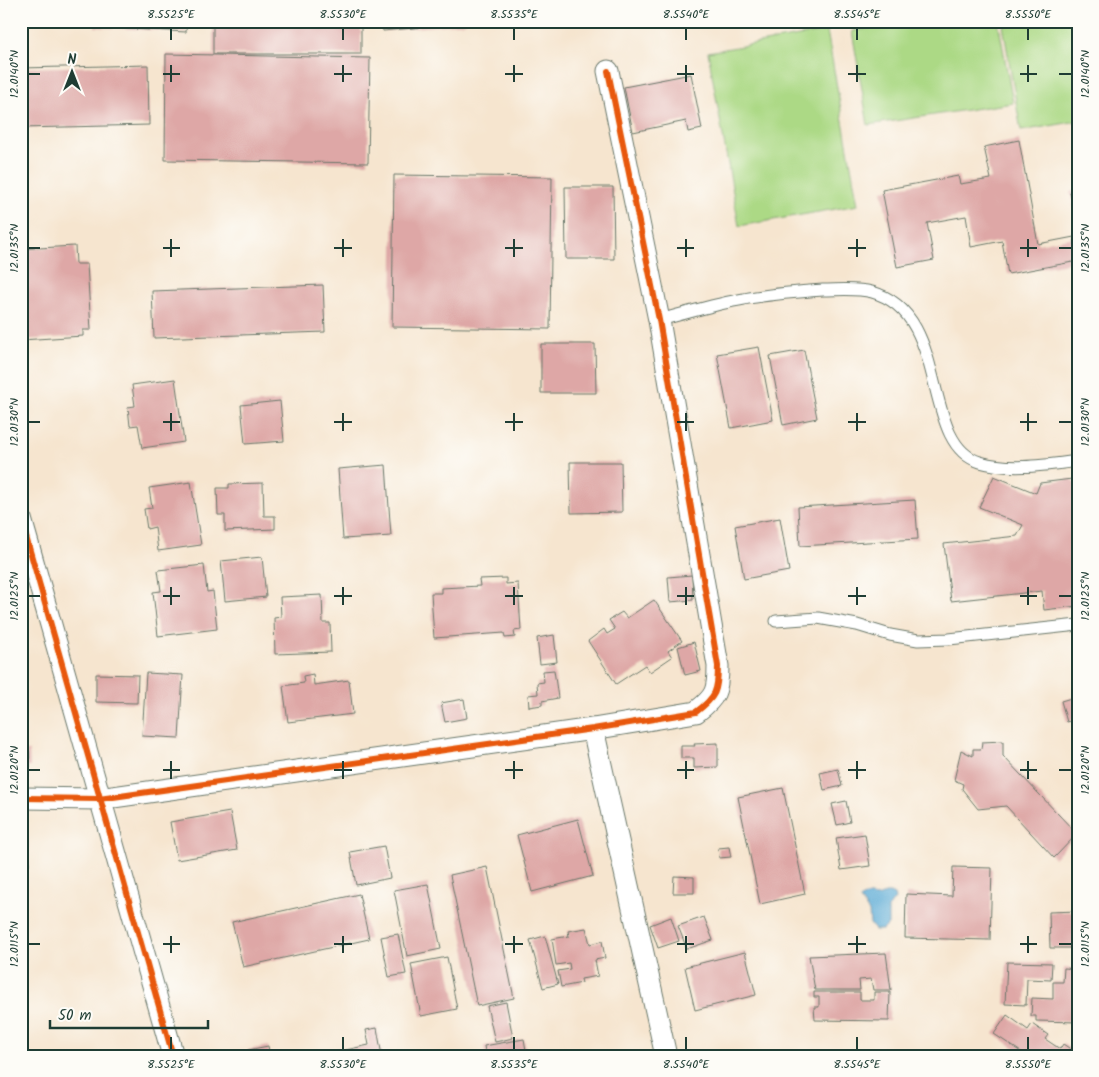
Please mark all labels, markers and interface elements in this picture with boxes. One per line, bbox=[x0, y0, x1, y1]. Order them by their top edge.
text: 8.5525°E bbox=[147, 5, 196, 24]
text: 8.5530°E bbox=[320, 5, 367, 24]
text: 8.5535°E bbox=[490, 5, 539, 24]
text: 8.5540°E bbox=[663, 5, 710, 24]
text: 8.5545°E bbox=[833, 5, 882, 24]
text: 8.5550°E bbox=[1005, 5, 1052, 24]
north arrow bbox=[48, 48, 98, 98]
text: N bbox=[68, 49, 77, 71]
text: 12.0140°N bbox=[5, 50, 24, 98]
text: 12.0140°N bbox=[1076, 50, 1095, 98]
text: 12.0135°N bbox=[5, 224, 24, 272]
text: 12.0135°N bbox=[1076, 224, 1095, 272]
text: 12.0130°N bbox=[5, 398, 24, 446]
text: 12.0130°N bbox=[1076, 398, 1095, 446]
text: 12.0125°N bbox=[5, 572, 24, 620]
text: 12.0125°N bbox=[1076, 572, 1095, 620]
text: 12.0120°N bbox=[5, 746, 24, 794]
text: 12.0120°N bbox=[1076, 746, 1095, 794]
text: 12.0115°N bbox=[5, 921, 24, 967]
text: 12.0115°N bbox=[1076, 921, 1095, 967]
scale bar bbox=[50, 997, 208, 1029]
text: 50 m bbox=[58, 1004, 92, 1028]
text: 8.5525°E bbox=[147, 1055, 196, 1074]
text: 8.5530°E bbox=[320, 1055, 367, 1074]
text: 8.5535°E bbox=[490, 1055, 539, 1074]
text: 8.5540°E bbox=[663, 1055, 710, 1074]
text: 8.5545°E bbox=[833, 1055, 882, 1074]
text: 8.5550°E bbox=[1005, 1055, 1052, 1074]

